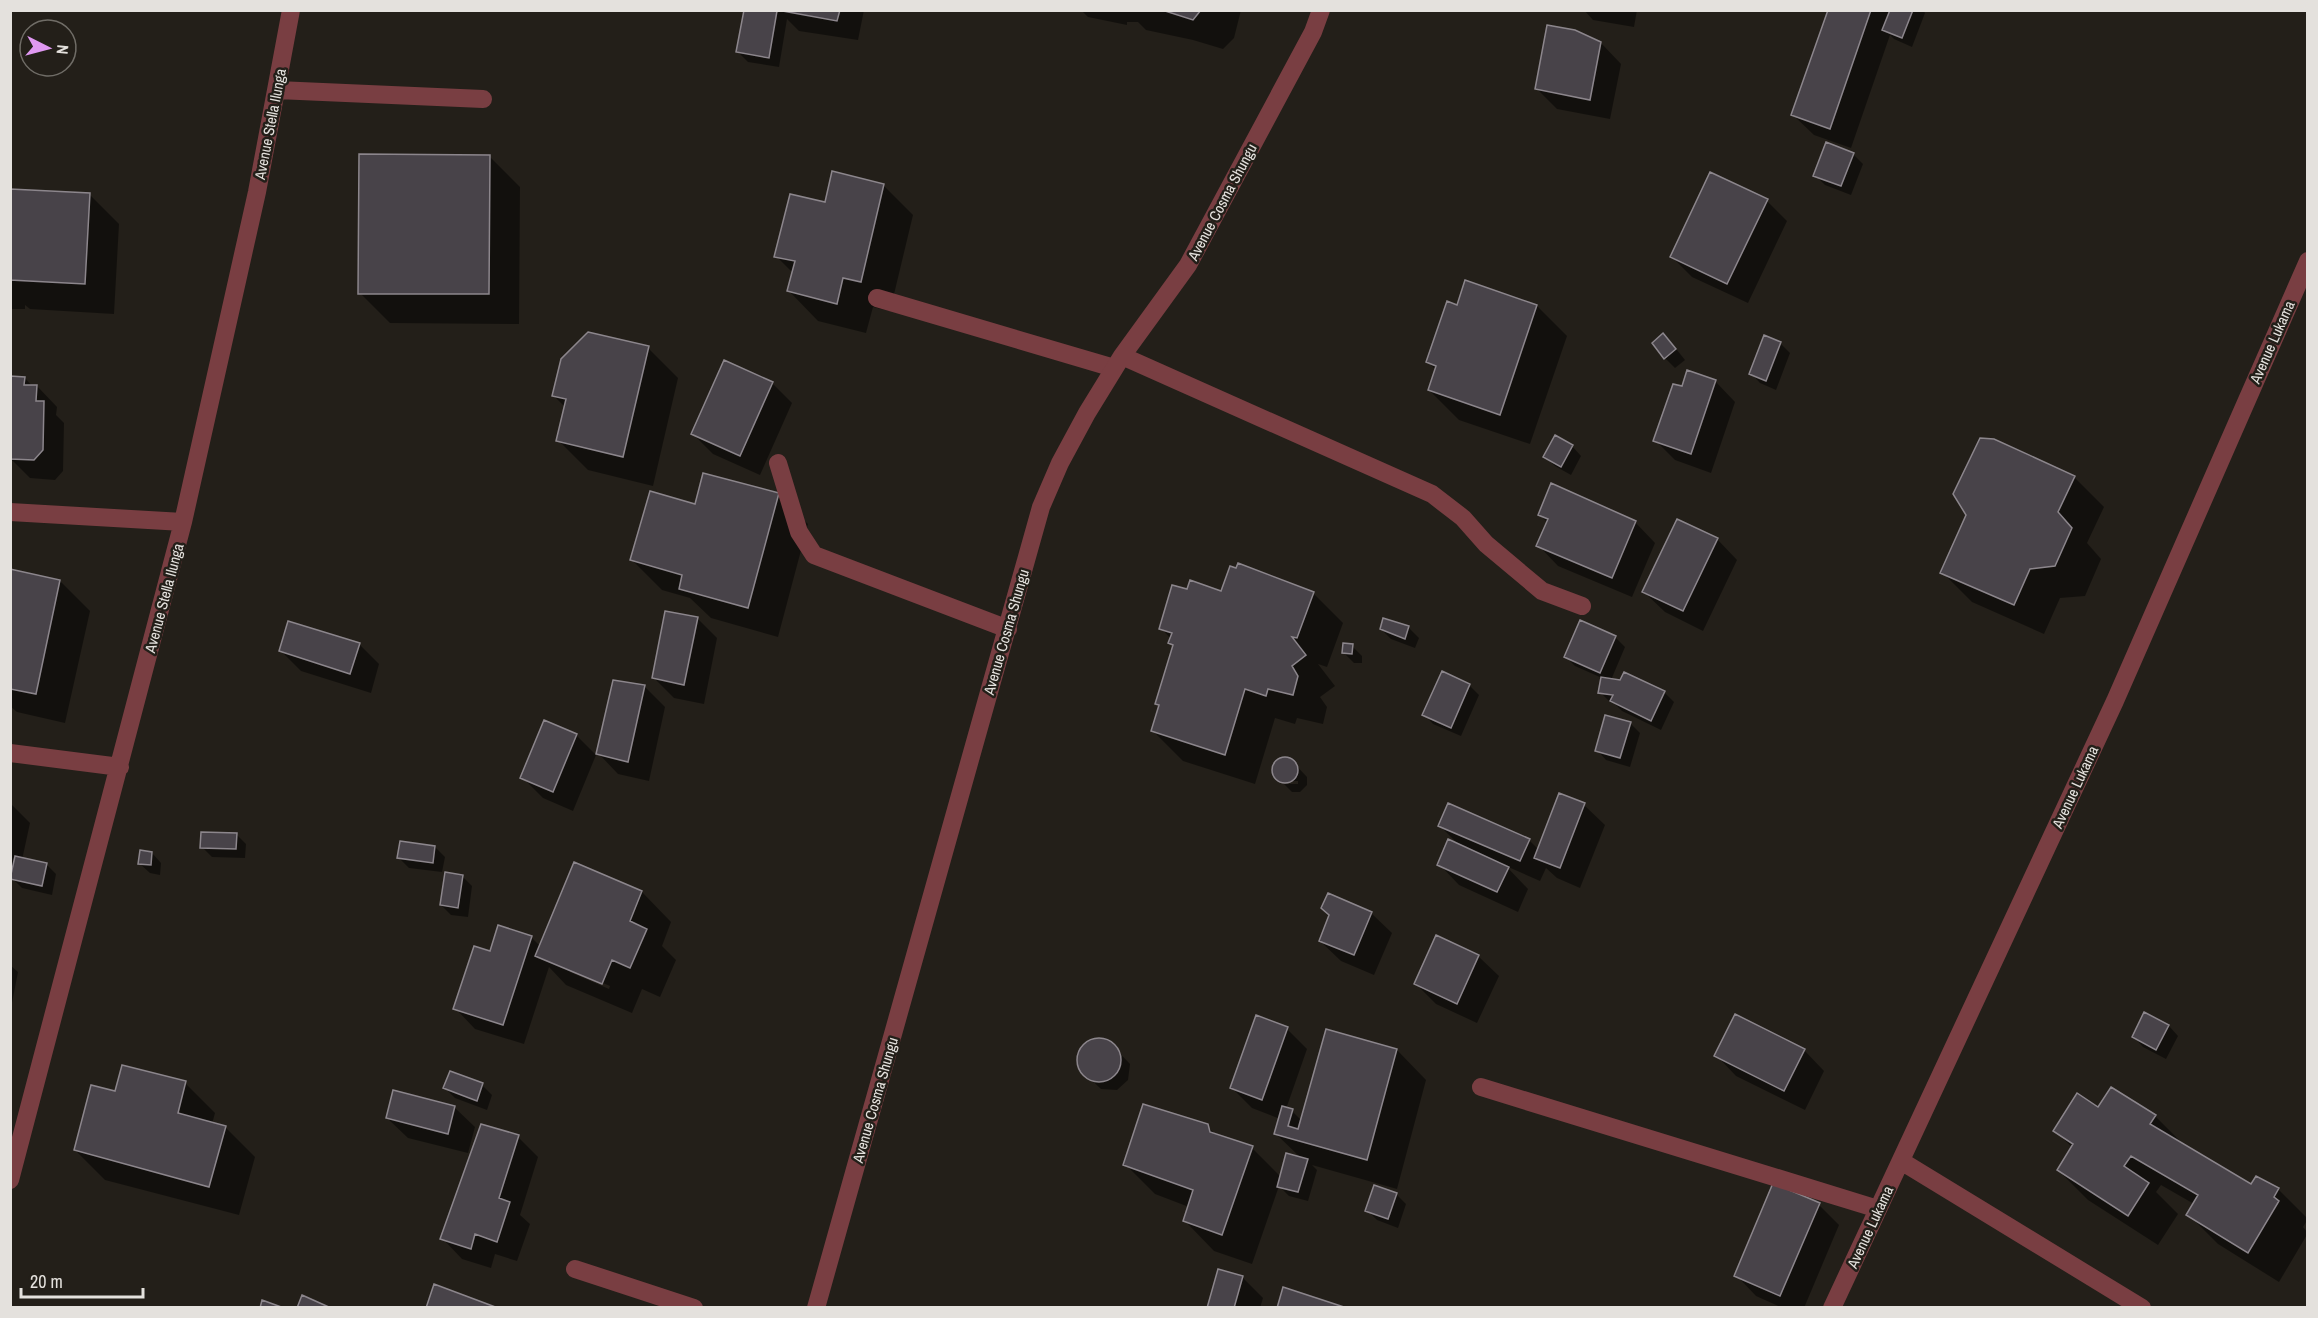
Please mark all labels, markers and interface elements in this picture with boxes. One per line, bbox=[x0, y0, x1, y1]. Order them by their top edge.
north arrow bbox=[18, 18, 78, 78]
text: N bbox=[51, 44, 74, 55]
street label: Avenue Stella Ilunga bbox=[249, 67, 291, 182]
street label: Avenue Cosma Shungu bbox=[1182, 140, 1262, 265]
street label: Avenue Lukama bbox=[2244, 297, 2300, 388]
street label: Avenue Stella Ilunga bbox=[139, 541, 189, 656]
street label: Avenue Cosma Shungu bbox=[978, 567, 1034, 698]
street label: Avenue Lukama bbox=[2046, 742, 2103, 833]
street label: Avenue Cosma Shungu bbox=[847, 1035, 903, 1166]
street label: Avenue Lukama bbox=[1841, 1182, 1898, 1273]
scale bar bbox=[21, 1261, 142, 1299]
text: 20 m bbox=[30, 1269, 63, 1294]

